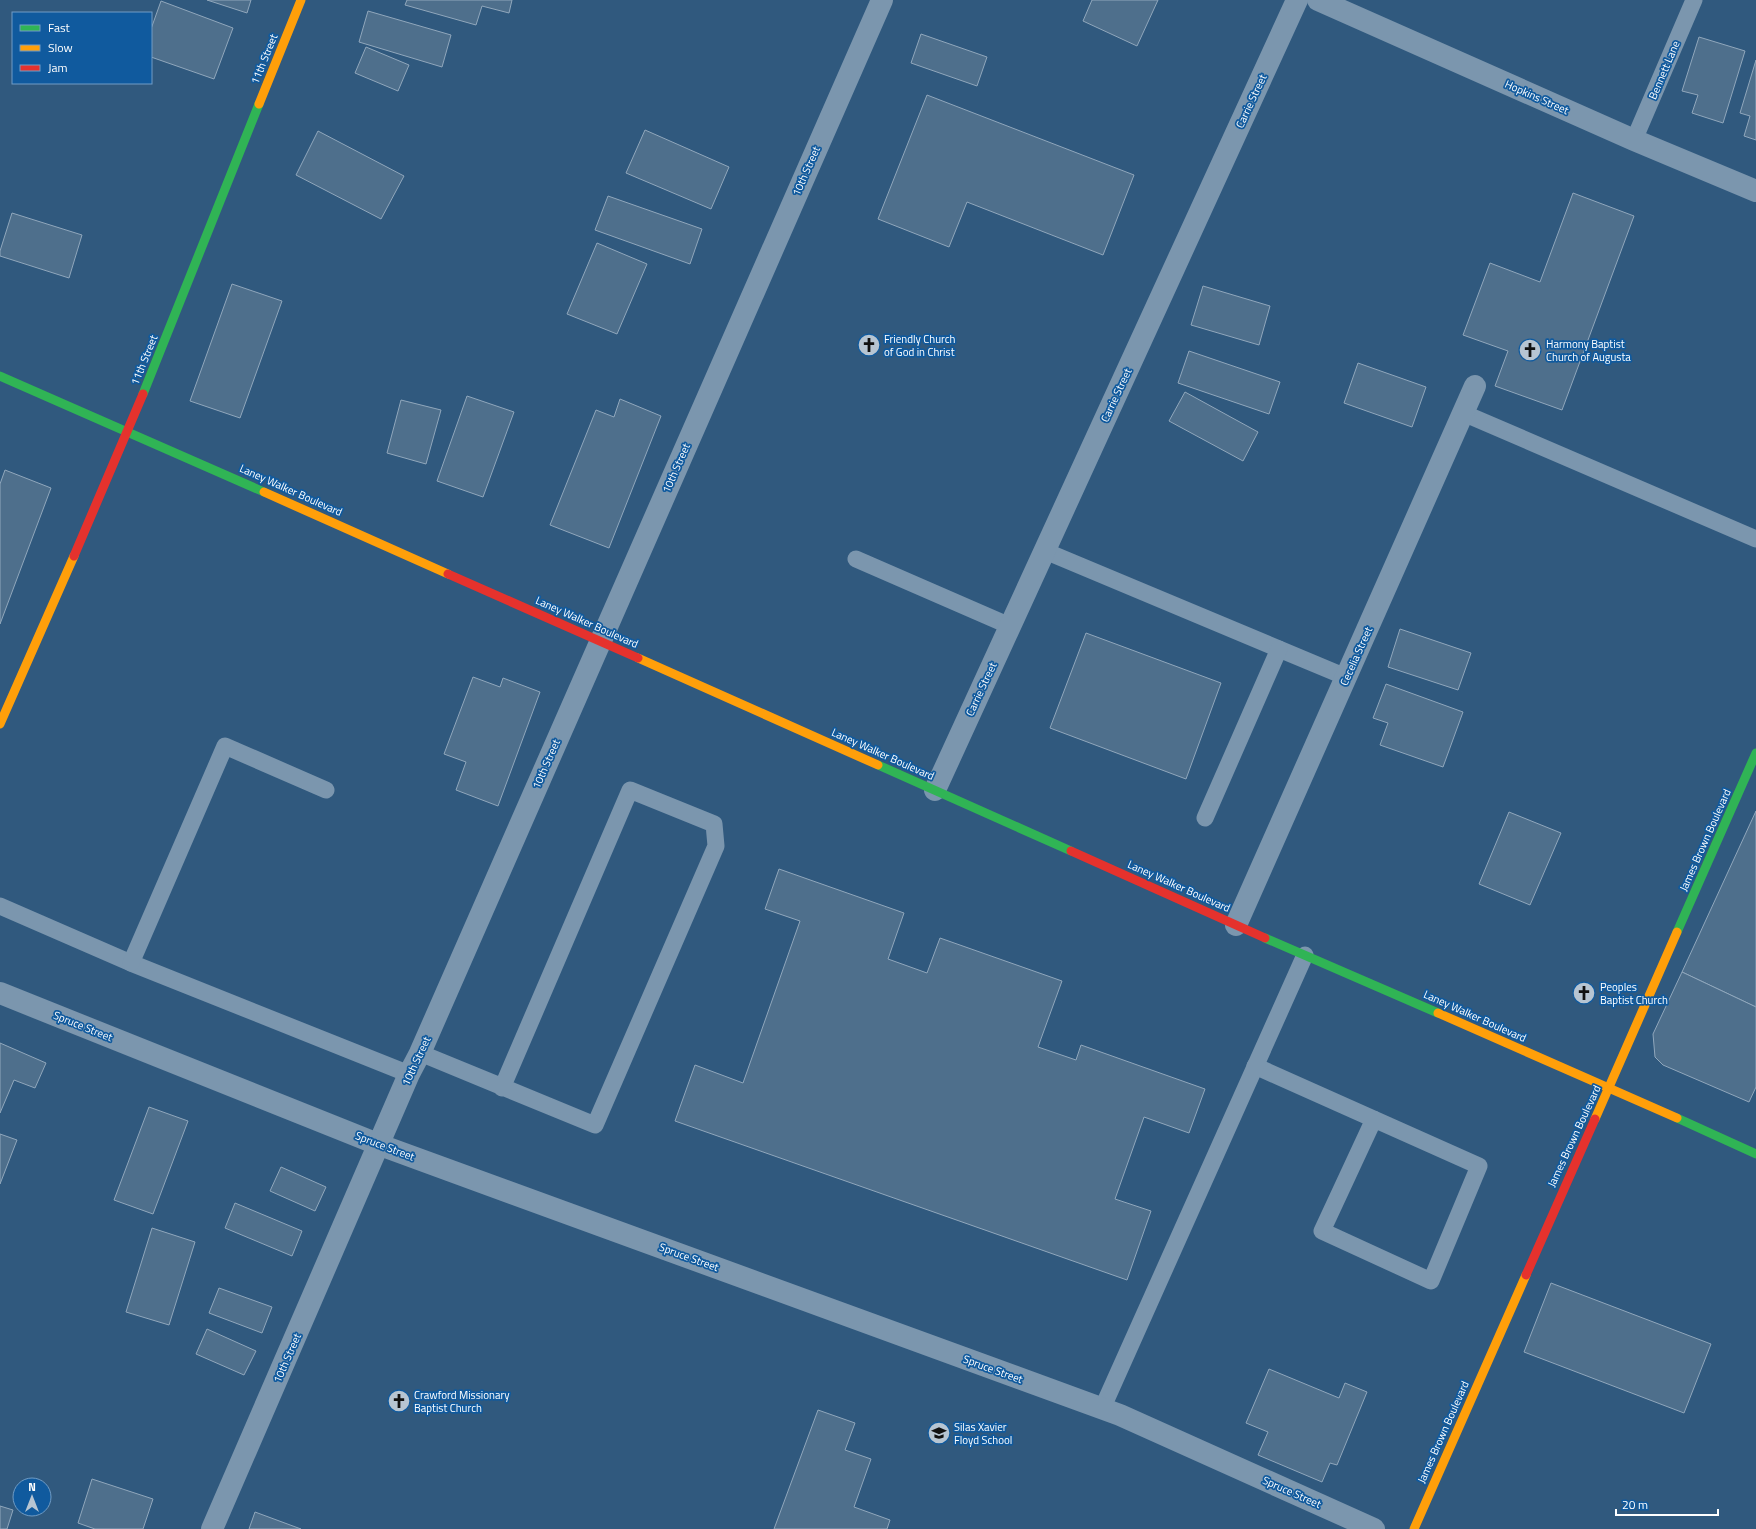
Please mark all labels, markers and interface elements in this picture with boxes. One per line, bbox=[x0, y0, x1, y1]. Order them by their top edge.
legend bbox=[12, 12, 152, 84]
text: Fast bbox=[48, 18, 71, 37]
street label: 11th Street bbox=[247, 31, 281, 87]
text: Slow bbox=[48, 38, 73, 57]
street label: Bennett Lane bbox=[1645, 38, 1684, 102]
text: Jam bbox=[48, 58, 68, 77]
street label: Carrie Street bbox=[1232, 71, 1271, 131]
street label: Hopkins Street bbox=[1502, 76, 1572, 118]
street label: 10th Street bbox=[788, 143, 824, 198]
place label: Friendly Church of God in Christ bbox=[884, 331, 956, 360]
street label: 11th Street bbox=[127, 332, 161, 388]
church icon: Friendly Church of God in Christ bbox=[856, 332, 882, 358]
place label: Harmony Baptist Church of Augusta bbox=[1546, 336, 1631, 365]
church icon: Harmony Baptist Church of Augusta bbox=[1517, 337, 1543, 363]
street label: Carrie Street bbox=[1097, 365, 1136, 425]
street label: 10th Street bbox=[658, 440, 694, 495]
street label: Laney Walker Boulevard bbox=[237, 460, 345, 520]
street label: Laney Walker Boulevard bbox=[533, 592, 641, 652]
street label: Cecelia Street bbox=[1336, 624, 1376, 688]
street label: Carrie Street bbox=[962, 659, 1001, 719]
street label: Laney Walker Boulevard bbox=[829, 724, 937, 784]
street label: 10th Street bbox=[528, 736, 564, 791]
street label: James Brown Boulevard bbox=[1675, 786, 1735, 894]
street label: Laney Walker Boulevard bbox=[1125, 856, 1233, 916]
place label: Peoples Baptist Church bbox=[1600, 979, 1668, 1008]
church icon: Peoples Baptist Church bbox=[1571, 980, 1597, 1006]
street label: Laney Walker Boulevard bbox=[1421, 986, 1529, 1046]
street label: Spruce Street bbox=[51, 1007, 115, 1045]
street label: 10th Street bbox=[398, 1034, 434, 1088]
street label: James Brown Boulevard bbox=[1543, 1082, 1605, 1189]
street label: Spruce Street bbox=[353, 1127, 417, 1165]
street label: Spruce Street bbox=[657, 1239, 721, 1275]
street label: 10th Street bbox=[269, 1330, 305, 1385]
street label: Spruce Street bbox=[961, 1351, 1025, 1387]
street label: James Brown Boulevard bbox=[1413, 1378, 1473, 1486]
place label: Crawford Missionary Baptist Church bbox=[414, 1387, 510, 1416]
church icon: Crawford Missionary Baptist Church bbox=[386, 1388, 412, 1414]
place label: Silas Xavier Floyd School bbox=[954, 1419, 1012, 1448]
school or university icon: Silas Xavier Floyd School bbox=[926, 1420, 952, 1446]
street label: Spruce Street bbox=[1260, 1472, 1324, 1512]
north arrow bbox=[12, 1477, 52, 1517]
text: N bbox=[28, 1479, 36, 1495]
scale bar bbox=[1616, 1491, 1718, 1517]
text: 20 m bbox=[1622, 1495, 1648, 1514]

